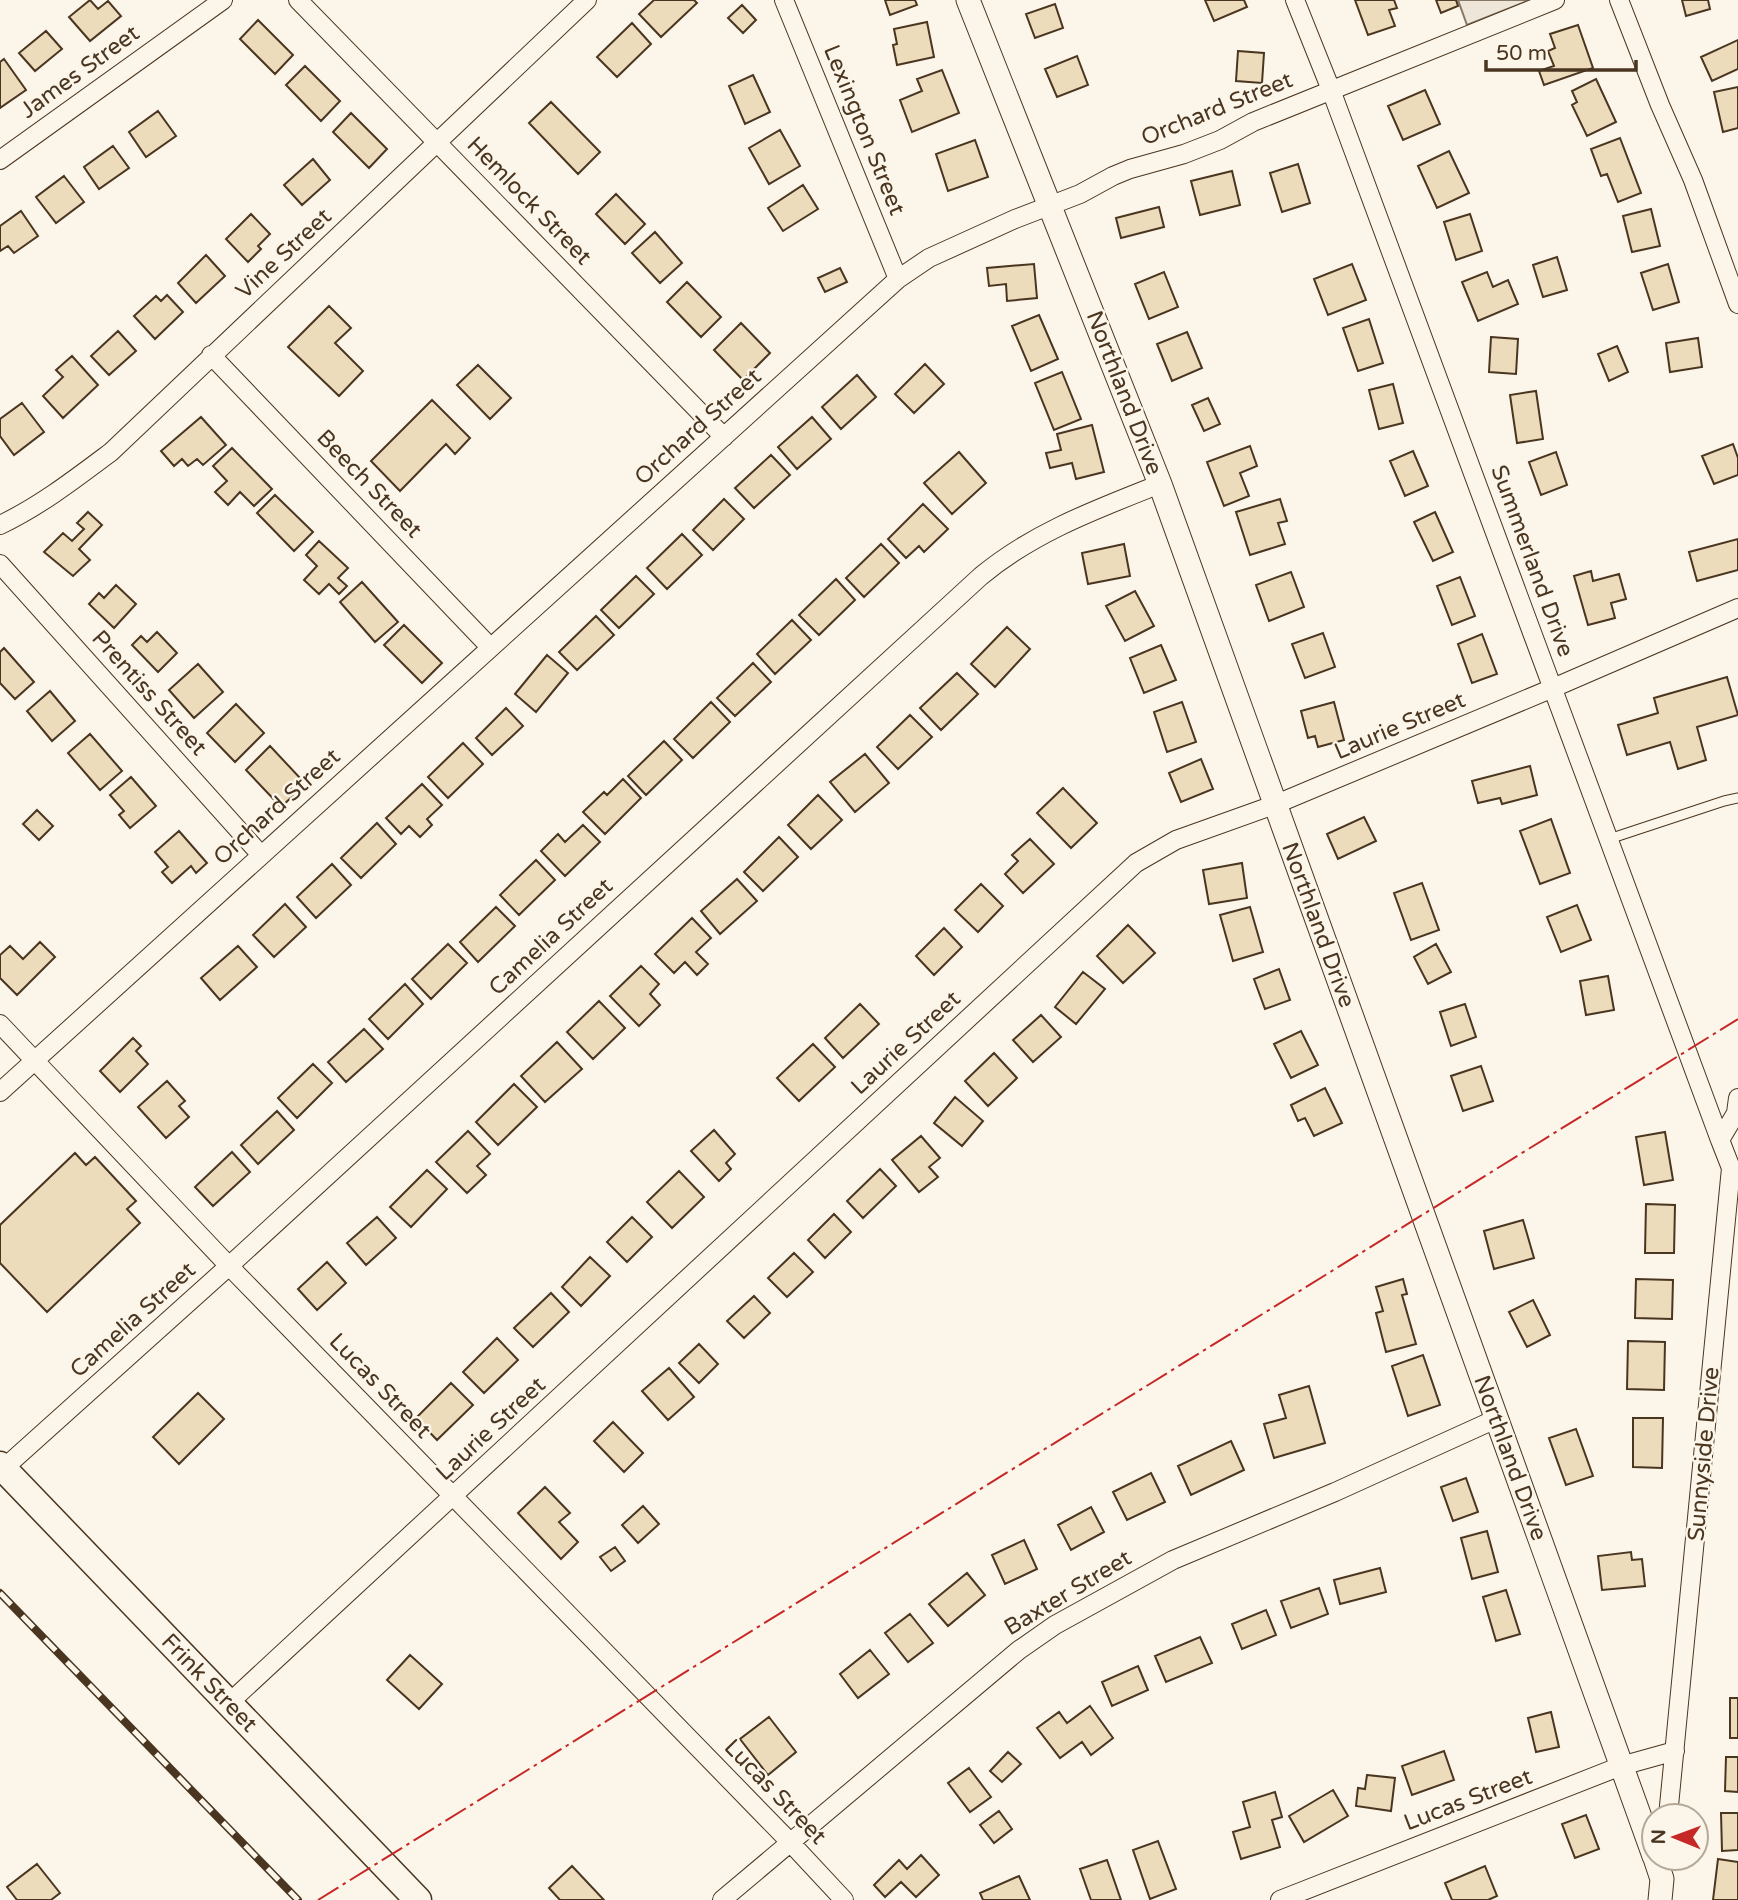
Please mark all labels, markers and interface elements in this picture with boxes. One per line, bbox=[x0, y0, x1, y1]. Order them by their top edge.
street label: James Street bbox=[15, 19, 145, 125]
scale bar bbox=[1486, 28, 1636, 72]
street label: Lexington Street bbox=[817, 41, 911, 219]
text: 50 m bbox=[1496, 41, 1547, 66]
street label: Orchard Street bbox=[1137, 66, 1297, 152]
street label: Hemlock Street bbox=[461, 131, 597, 271]
street label: Vine Street bbox=[230, 203, 338, 305]
street label: Northland Drive bbox=[1080, 307, 1168, 479]
street label: Orchard Street bbox=[629, 363, 767, 491]
street label: Beech Street bbox=[310, 424, 428, 544]
street label: Summerland Drive bbox=[1484, 461, 1580, 661]
street label: Prentiss Street bbox=[85, 625, 213, 762]
street label: Laurie Street bbox=[1330, 686, 1470, 766]
street label: Orchard Street bbox=[208, 743, 346, 871]
street label: Northland Drive bbox=[1275, 839, 1361, 1011]
street label: Camelia Street bbox=[483, 872, 619, 1002]
street label: Laurie Street bbox=[845, 985, 967, 1101]
street label: Camelia Street bbox=[64, 1256, 202, 1384]
street label: Lucas Street bbox=[323, 1328, 437, 1445]
street label: Sunnyside Drive bbox=[1682, 1366, 1726, 1542]
street label: Laurie Street bbox=[430, 1371, 552, 1487]
street label: Northland Drive bbox=[1467, 1372, 1553, 1544]
street label: Baxter Street bbox=[999, 1544, 1137, 1642]
street label: Frink Street bbox=[155, 1628, 263, 1738]
street label: Lucas Street bbox=[718, 1734, 832, 1851]
street label: Lucas Street bbox=[1400, 1763, 1536, 1837]
north arrow bbox=[1640, 1802, 1710, 1872]
text: N bbox=[1648, 1829, 1670, 1845]

